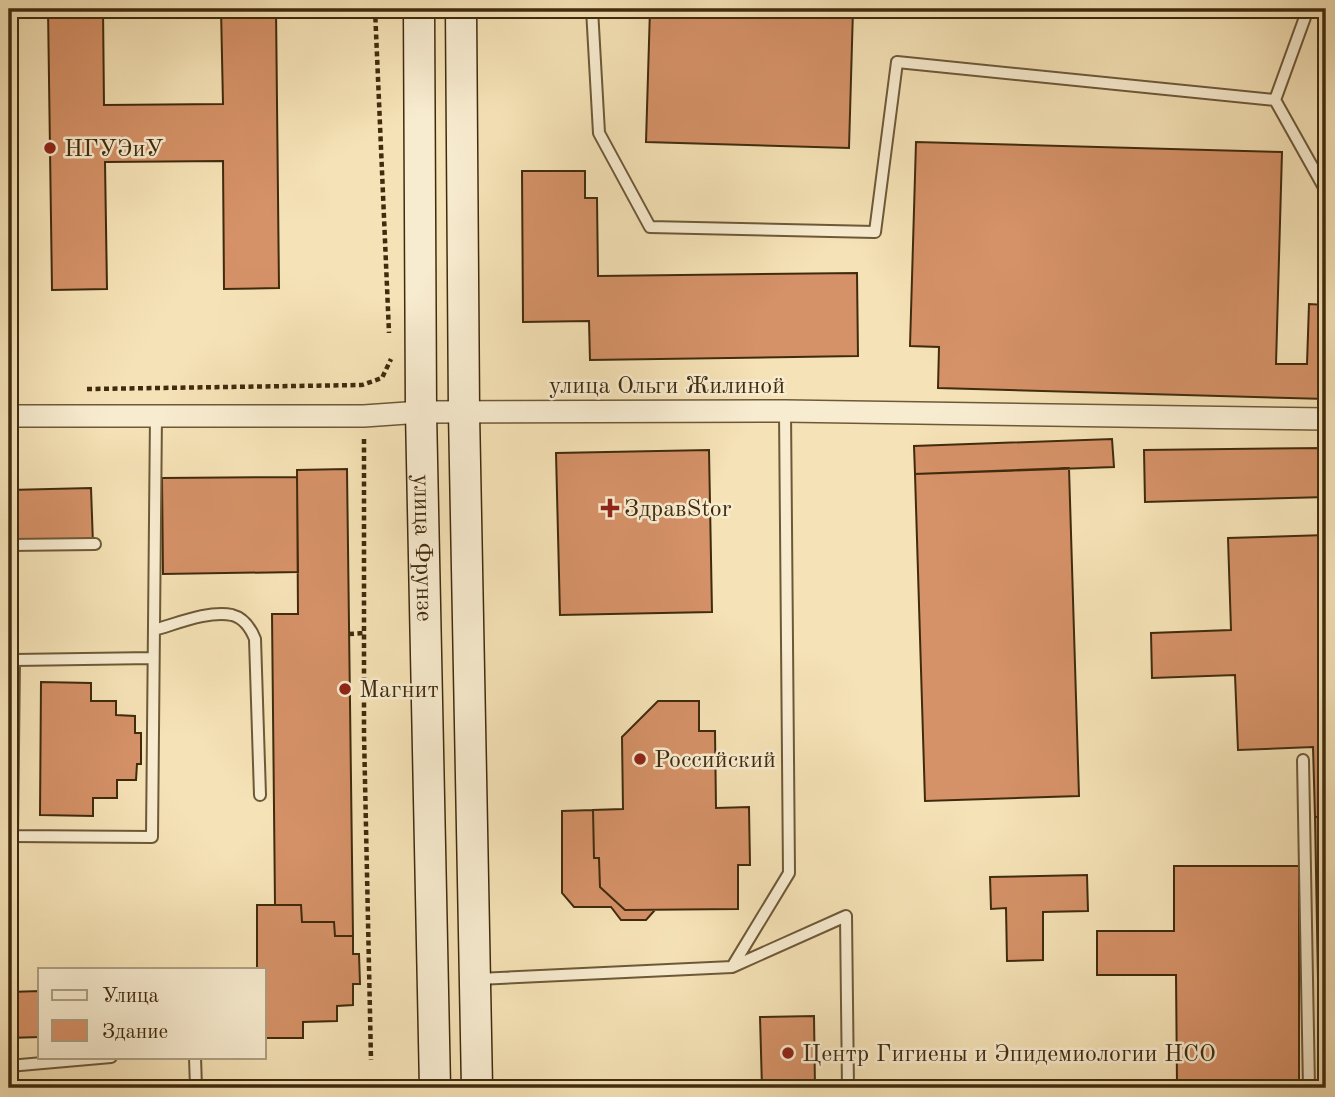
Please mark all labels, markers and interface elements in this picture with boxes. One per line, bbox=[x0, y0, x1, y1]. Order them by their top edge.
place label: НГУЭиУ bbox=[64, 138, 164, 162]
marker: НГУЭиУ bbox=[42, 140, 58, 156]
street label: улица Ольги Жилиной bbox=[549, 375, 785, 399]
street label: улица Фрунзе bbox=[408, 474, 435, 622]
place label: ЗдравStor bbox=[624, 498, 732, 522]
marker: ЗдравStor bbox=[602, 500, 618, 516]
place label: Магнит bbox=[359, 679, 439, 703]
marker: Магнит bbox=[337, 681, 353, 697]
place label: Российский bbox=[654, 749, 776, 773]
marker: Российский bbox=[632, 751, 648, 767]
legend bbox=[38, 968, 266, 1058]
text: Улица bbox=[102, 986, 159, 1007]
text: Здание bbox=[102, 1022, 168, 1043]
place label: Центр Гигиены и Эпидемиологии НСО bbox=[802, 1043, 1216, 1067]
marker: Центр Гигиены и Эпидемиологии НСО bbox=[780, 1045, 796, 1061]

